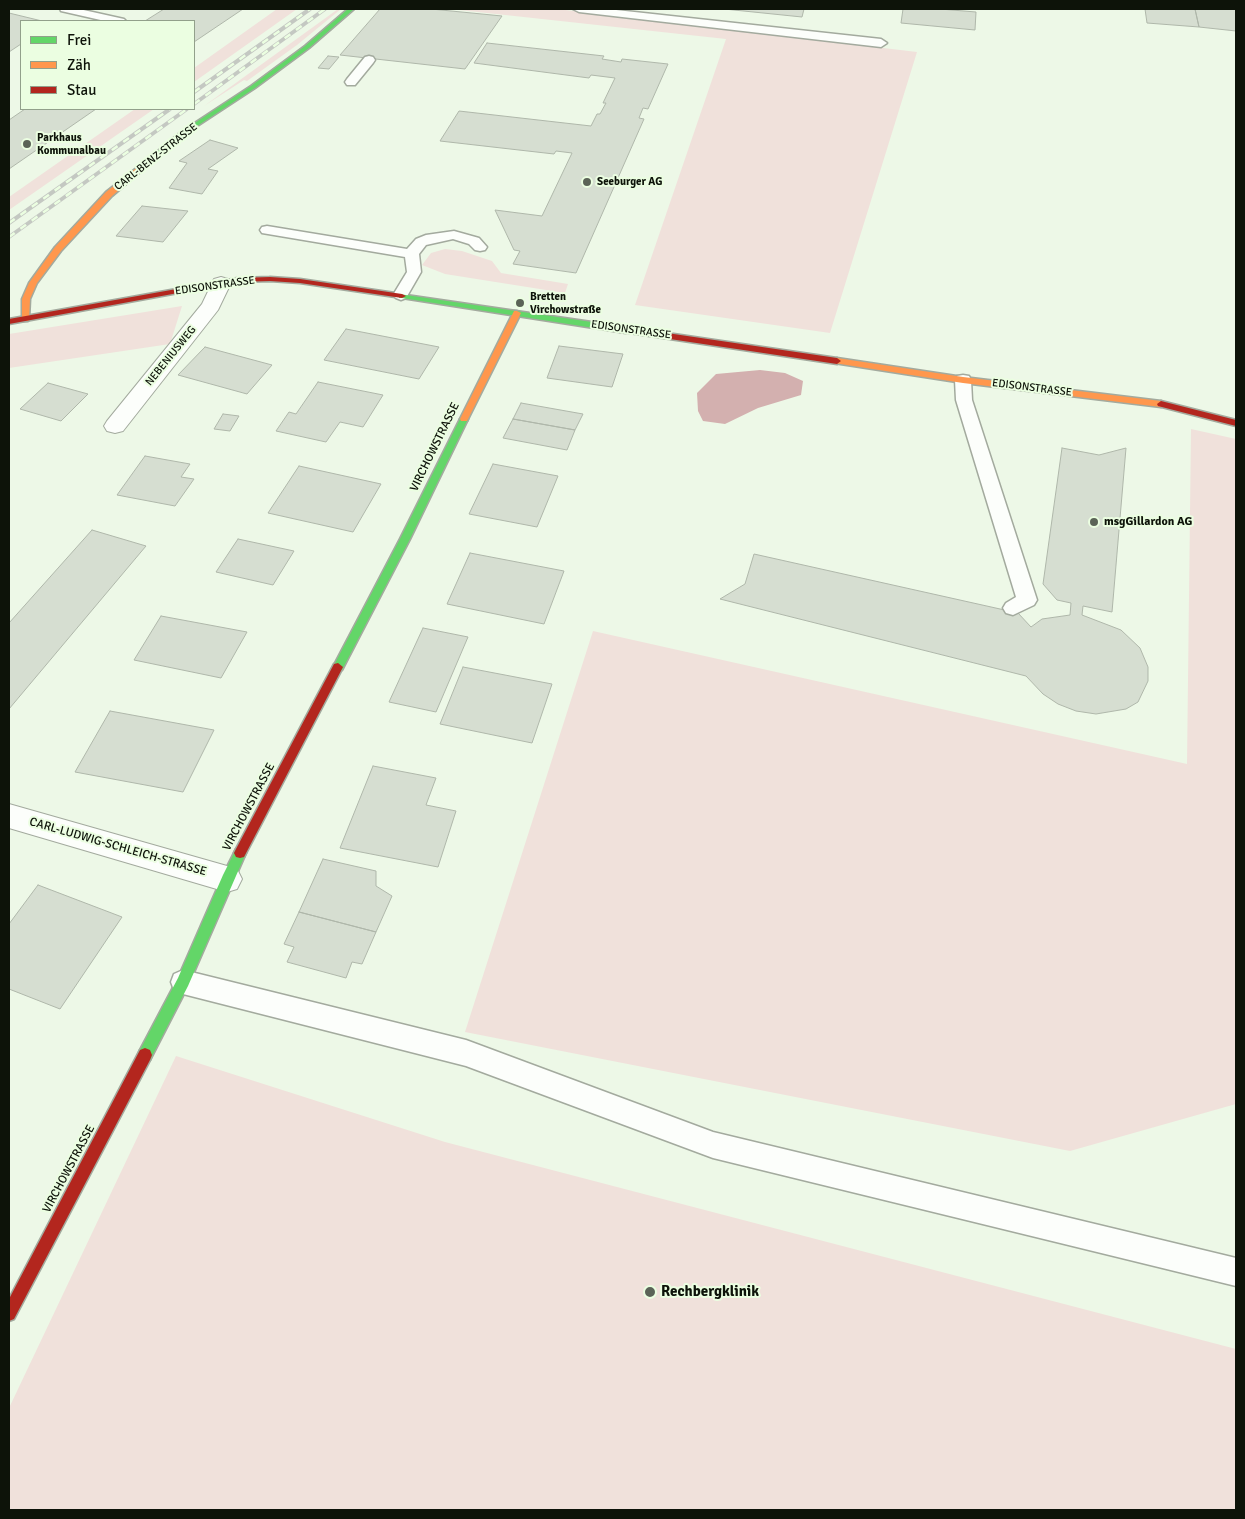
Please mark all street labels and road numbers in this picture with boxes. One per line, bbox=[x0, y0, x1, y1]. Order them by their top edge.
street label: CARL-BENZ-STRASSE bbox=[112, 120, 200, 194]
street label: EDISONSTRASSE bbox=[174, 274, 256, 298]
street label: EDISONSTRASSE bbox=[590, 318, 672, 342]
street label: NEBENIUSWEG bbox=[143, 323, 199, 389]
street label: EDISONSTRASSE bbox=[991, 377, 1073, 399]
street label: VIRCHOWSTRASSE bbox=[407, 400, 463, 494]
street label: VIRCHOWSTRASSE bbox=[220, 761, 278, 853]
street label: CARL-LUDWIG-SCHLEICH-STRASSE bbox=[28, 815, 208, 879]
street label: VIRCHOWSTRASSE bbox=[40, 1123, 98, 1215]

